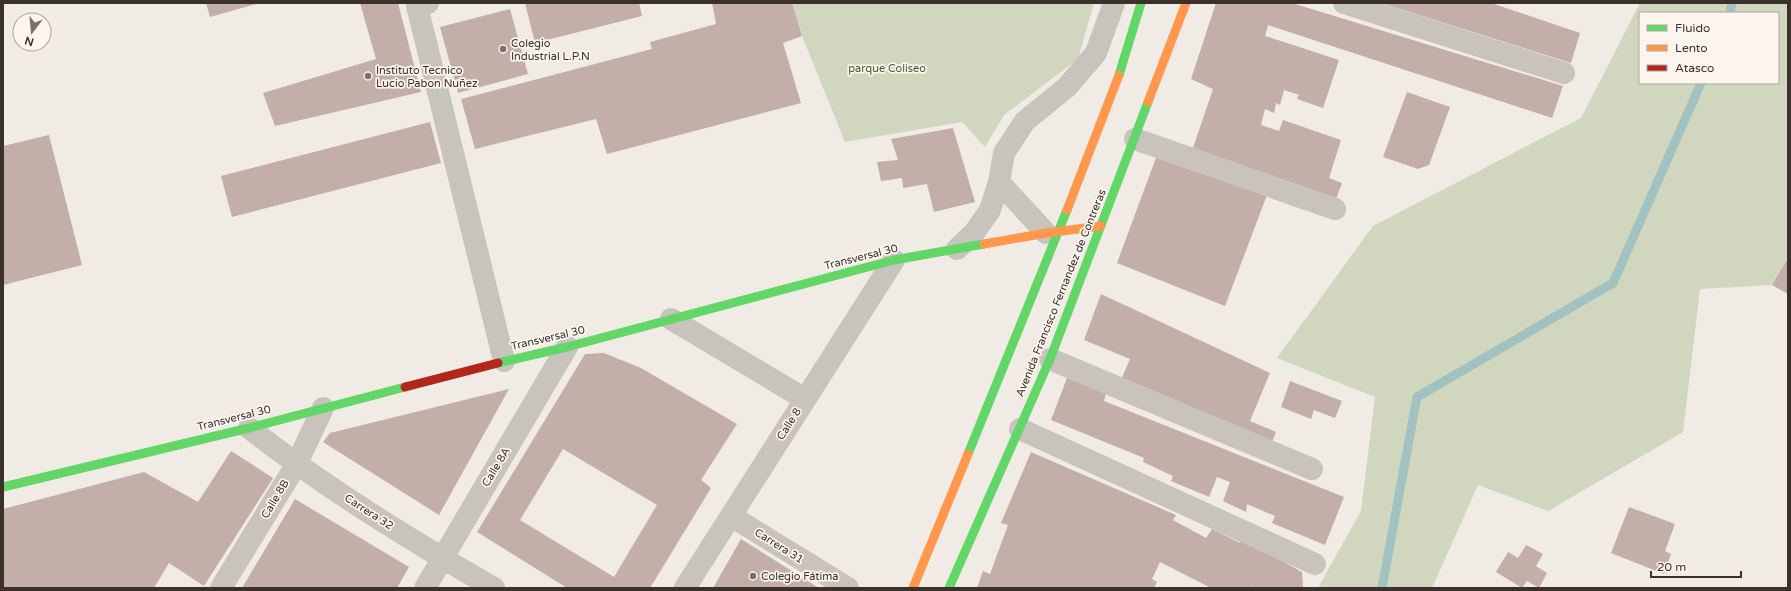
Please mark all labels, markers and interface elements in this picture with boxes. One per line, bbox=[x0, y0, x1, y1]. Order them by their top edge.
north arrow bbox=[12, 12, 52, 52]
legend bbox=[1639, 12, 1779, 84]
text: Fluido bbox=[1675, 21, 1710, 35]
text: N bbox=[23, 34, 35, 49]
place label: Colegio Industrial L.P.N bbox=[511, 37, 590, 63]
text: Lento bbox=[1675, 41, 1708, 55]
marker: Colegio Industrial L.P.N bbox=[498, 44, 508, 54]
text: Atasco bbox=[1675, 61, 1714, 75]
park label: parque Coliseo bbox=[848, 62, 926, 75]
place label: Instituto Tecnico Lucio Pabon Nuñez bbox=[376, 64, 478, 90]
marker: Instituto Tecnico Lucio Pabon Nuñez bbox=[363, 71, 373, 81]
street label: Avenida Francisco Fernandez de Contreras bbox=[1013, 187, 1109, 399]
street label: Transversal 30 bbox=[823, 242, 899, 272]
street label: Transversal 30 bbox=[510, 323, 586, 353]
street label: Transversal 30 bbox=[196, 403, 272, 433]
street label: Calle 8 bbox=[774, 406, 804, 442]
street label: Calle 8A bbox=[479, 445, 513, 489]
street label: Calle 8B bbox=[258, 477, 292, 521]
street label: Carrera 32 bbox=[342, 491, 396, 533]
street label: Carrera 31 bbox=[752, 526, 806, 566]
scale bar bbox=[1651, 553, 1741, 579]
text: 20 m bbox=[1657, 560, 1686, 574]
place label: Colegio Fátima bbox=[761, 570, 838, 583]
marker: Colegio Fátima bbox=[748, 571, 758, 581]

